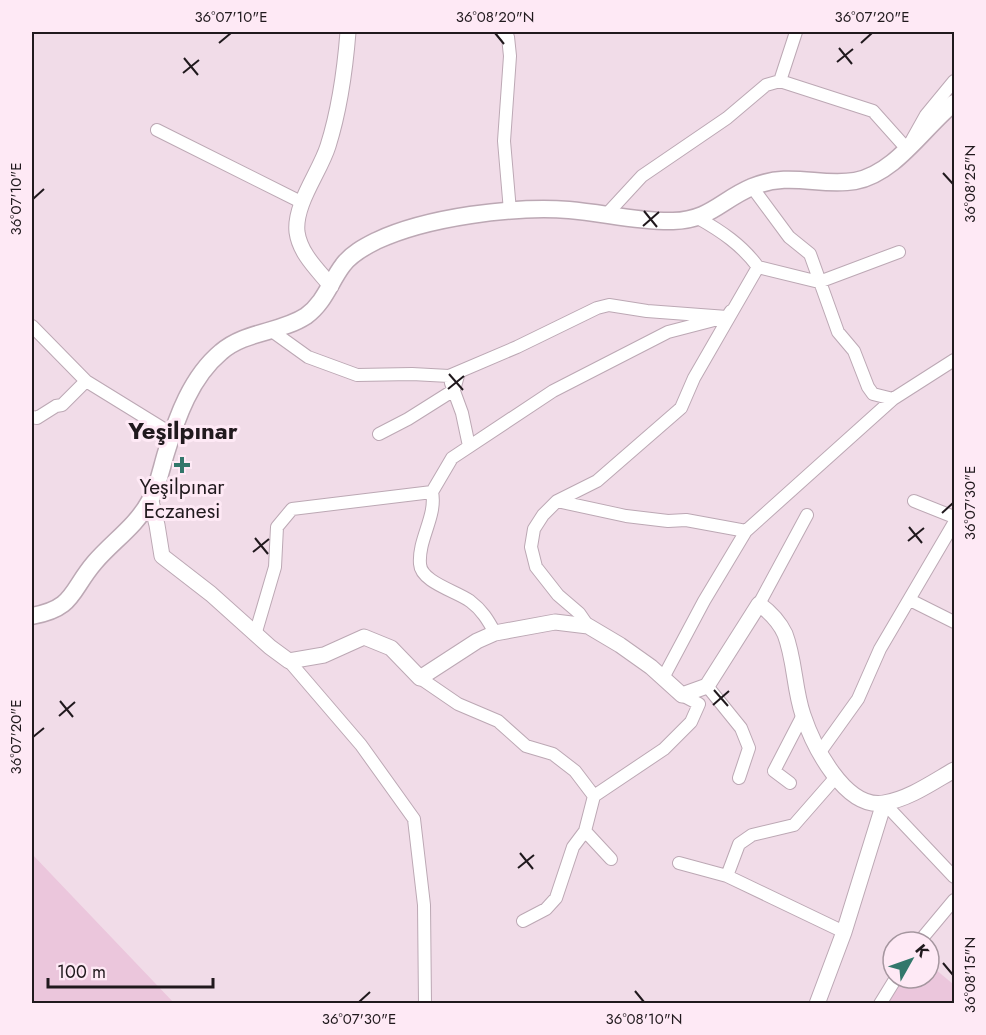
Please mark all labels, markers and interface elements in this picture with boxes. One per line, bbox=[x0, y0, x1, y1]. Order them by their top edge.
text: 36°07'10"E bbox=[194, 6, 268, 28]
text: 36°08'20"N bbox=[456, 6, 534, 28]
text: 36°07'20"E bbox=[835, 6, 909, 28]
text: 36°08'25"N bbox=[959, 145, 981, 223]
text: 36°07'10"E bbox=[5, 162, 27, 236]
district label: Yeşilpınar bbox=[127, 413, 238, 448]
marker: Yeşilpınar Eczanesi bbox=[175, 458, 189, 472]
text: 36°07'30"E bbox=[959, 466, 981, 540]
place label: Yeşilpınar Eczanesi bbox=[139, 472, 225, 526]
text: 36°07'20"E bbox=[5, 700, 27, 774]
north arrow bbox=[881, 930, 941, 990]
text: 36°08'15"N bbox=[959, 937, 981, 1013]
text: K bbox=[910, 939, 935, 963]
scale bar bbox=[48, 951, 213, 989]
text: 100 m bbox=[57, 959, 106, 985]
text: 36°07'30"E bbox=[322, 1008, 396, 1030]
text: 36°08'10"N bbox=[606, 1008, 682, 1030]

